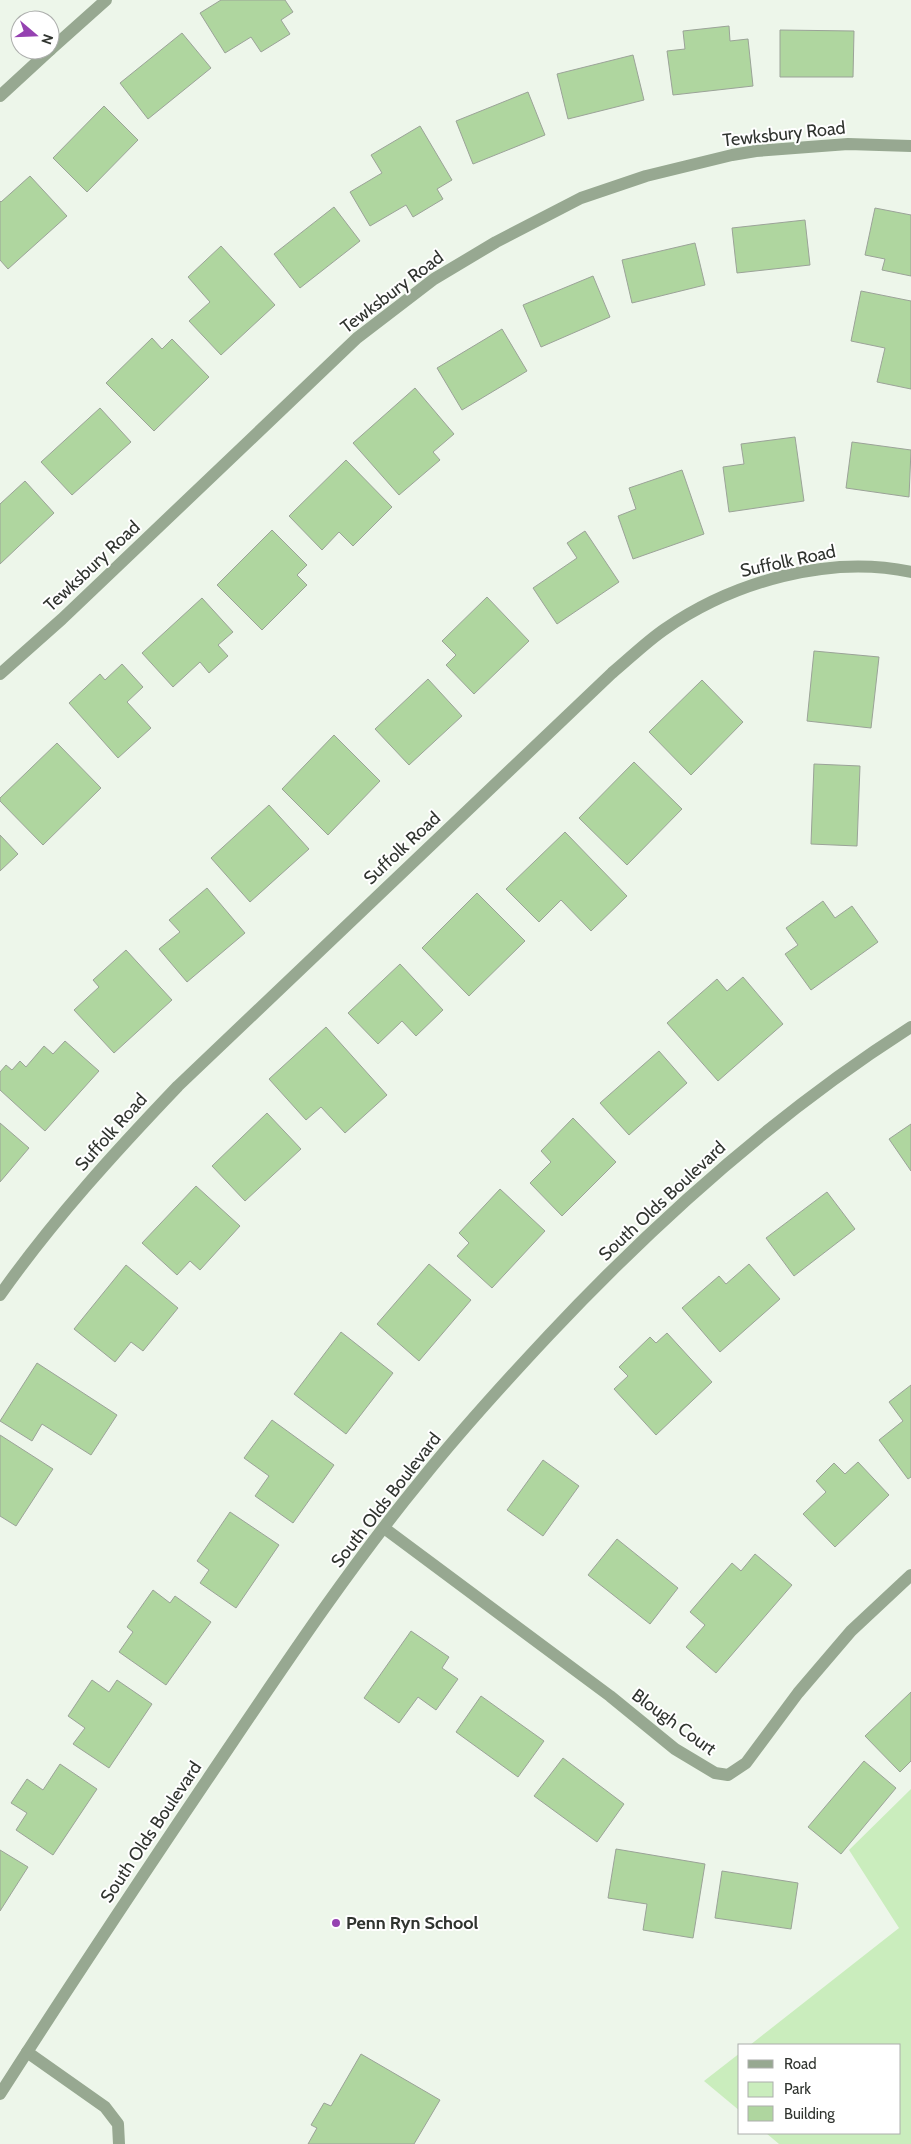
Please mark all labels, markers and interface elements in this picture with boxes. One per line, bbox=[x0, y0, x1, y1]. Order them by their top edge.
north arrow bbox=[10, 10, 60, 60]
text: N bbox=[37, 32, 57, 47]
street label: Tewksbury Road bbox=[722, 117, 846, 151]
street label: Tewksbury Road bbox=[336, 246, 448, 338]
street label: Tewksbury Road bbox=[39, 516, 145, 616]
street label: Suffolk Road bbox=[738, 540, 838, 582]
street label: Suffolk Road bbox=[359, 807, 445, 889]
street label: Suffolk Road bbox=[70, 1089, 152, 1175]
street label: South Olds Boulevard bbox=[594, 1137, 730, 1265]
street label: South Olds Boulevard bbox=[326, 1428, 446, 1572]
street label: Blough Court bbox=[628, 1684, 720, 1760]
street label: South Olds Boulevard bbox=[96, 1757, 206, 1907]
place label: Penn Ryn School bbox=[346, 1912, 479, 1934]
marker: Penn Ryn School bbox=[330, 1917, 342, 1929]
legend bbox=[738, 2044, 901, 2134]
text: Road bbox=[784, 2055, 817, 2073]
text: Park bbox=[784, 2080, 811, 2098]
text: Building bbox=[784, 2105, 835, 2123]

